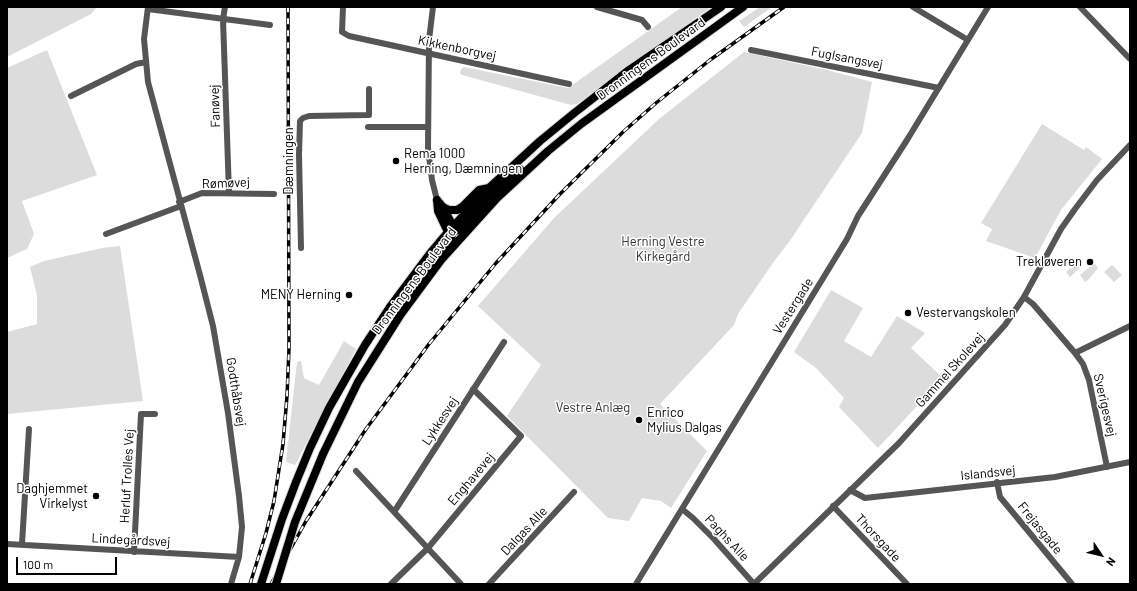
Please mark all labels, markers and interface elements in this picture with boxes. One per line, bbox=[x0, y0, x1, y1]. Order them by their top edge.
street label: Dronningens Boulevard bbox=[594, 14, 708, 104]
street label: Kikkenborgvej bbox=[416, 32, 498, 64]
street label: Fuglsangsvej bbox=[810, 43, 884, 73]
street label: Fanøvej bbox=[206, 84, 224, 128]
street label: Dæmningen bbox=[281, 127, 297, 195]
place label: Rema 1000 Herning, Dæmningen bbox=[404, 146, 522, 177]
marker: Rema 1000 Herning, Dæmningen bbox=[391, 156, 401, 166]
street label: Rømøvej bbox=[202, 174, 250, 192]
street label: Dronningens Boulevard bbox=[369, 224, 459, 338]
park label: Herning Vestre Kirkegård bbox=[621, 234, 705, 265]
place label: Trekløveren bbox=[1016, 254, 1082, 270]
marker: Trekløveren bbox=[1085, 257, 1095, 267]
street label: Vestergade bbox=[769, 275, 817, 337]
place label: MENY Herning bbox=[261, 287, 341, 303]
marker: MENY Herning bbox=[344, 290, 354, 300]
place label: Vestervangskolen bbox=[916, 305, 1016, 321]
marker: Vestervangskolen bbox=[903, 308, 913, 318]
street label: Gammel Skolevej bbox=[912, 329, 988, 411]
street label: Godthåbsvej bbox=[223, 356, 249, 428]
street label: Sverigesvej bbox=[1090, 372, 1120, 438]
street label: Lykkesvej bbox=[419, 394, 461, 448]
park label: Vestre Anlæg bbox=[556, 400, 630, 416]
place label: Enrico Mylius Dalgas bbox=[647, 405, 722, 436]
marker: Enrico Mylius Dalgas bbox=[634, 415, 644, 425]
street label: Herluf Trolles Vej bbox=[117, 428, 137, 524]
street label: Enghavevej bbox=[444, 449, 498, 509]
street label: Islandsvej bbox=[960, 462, 1016, 484]
place label: Daghjemmet Virkelyst bbox=[16, 481, 88, 512]
marker: Daghjemmet Virkelyst bbox=[91, 491, 101, 501]
street label: Frejasgade bbox=[1014, 499, 1066, 557]
street label: Dalgas Alle bbox=[498, 503, 550, 559]
street label: Thorsgade bbox=[852, 511, 904, 565]
street label: Paghs Alle bbox=[702, 512, 752, 564]
street label: Lindegårdsvej bbox=[91, 530, 171, 550]
north arrow bbox=[1081, 535, 1121, 575]
scale bar bbox=[18, 549, 119, 575]
text: N bbox=[1104, 555, 1119, 569]
text: 100 m bbox=[23, 557, 53, 571]

